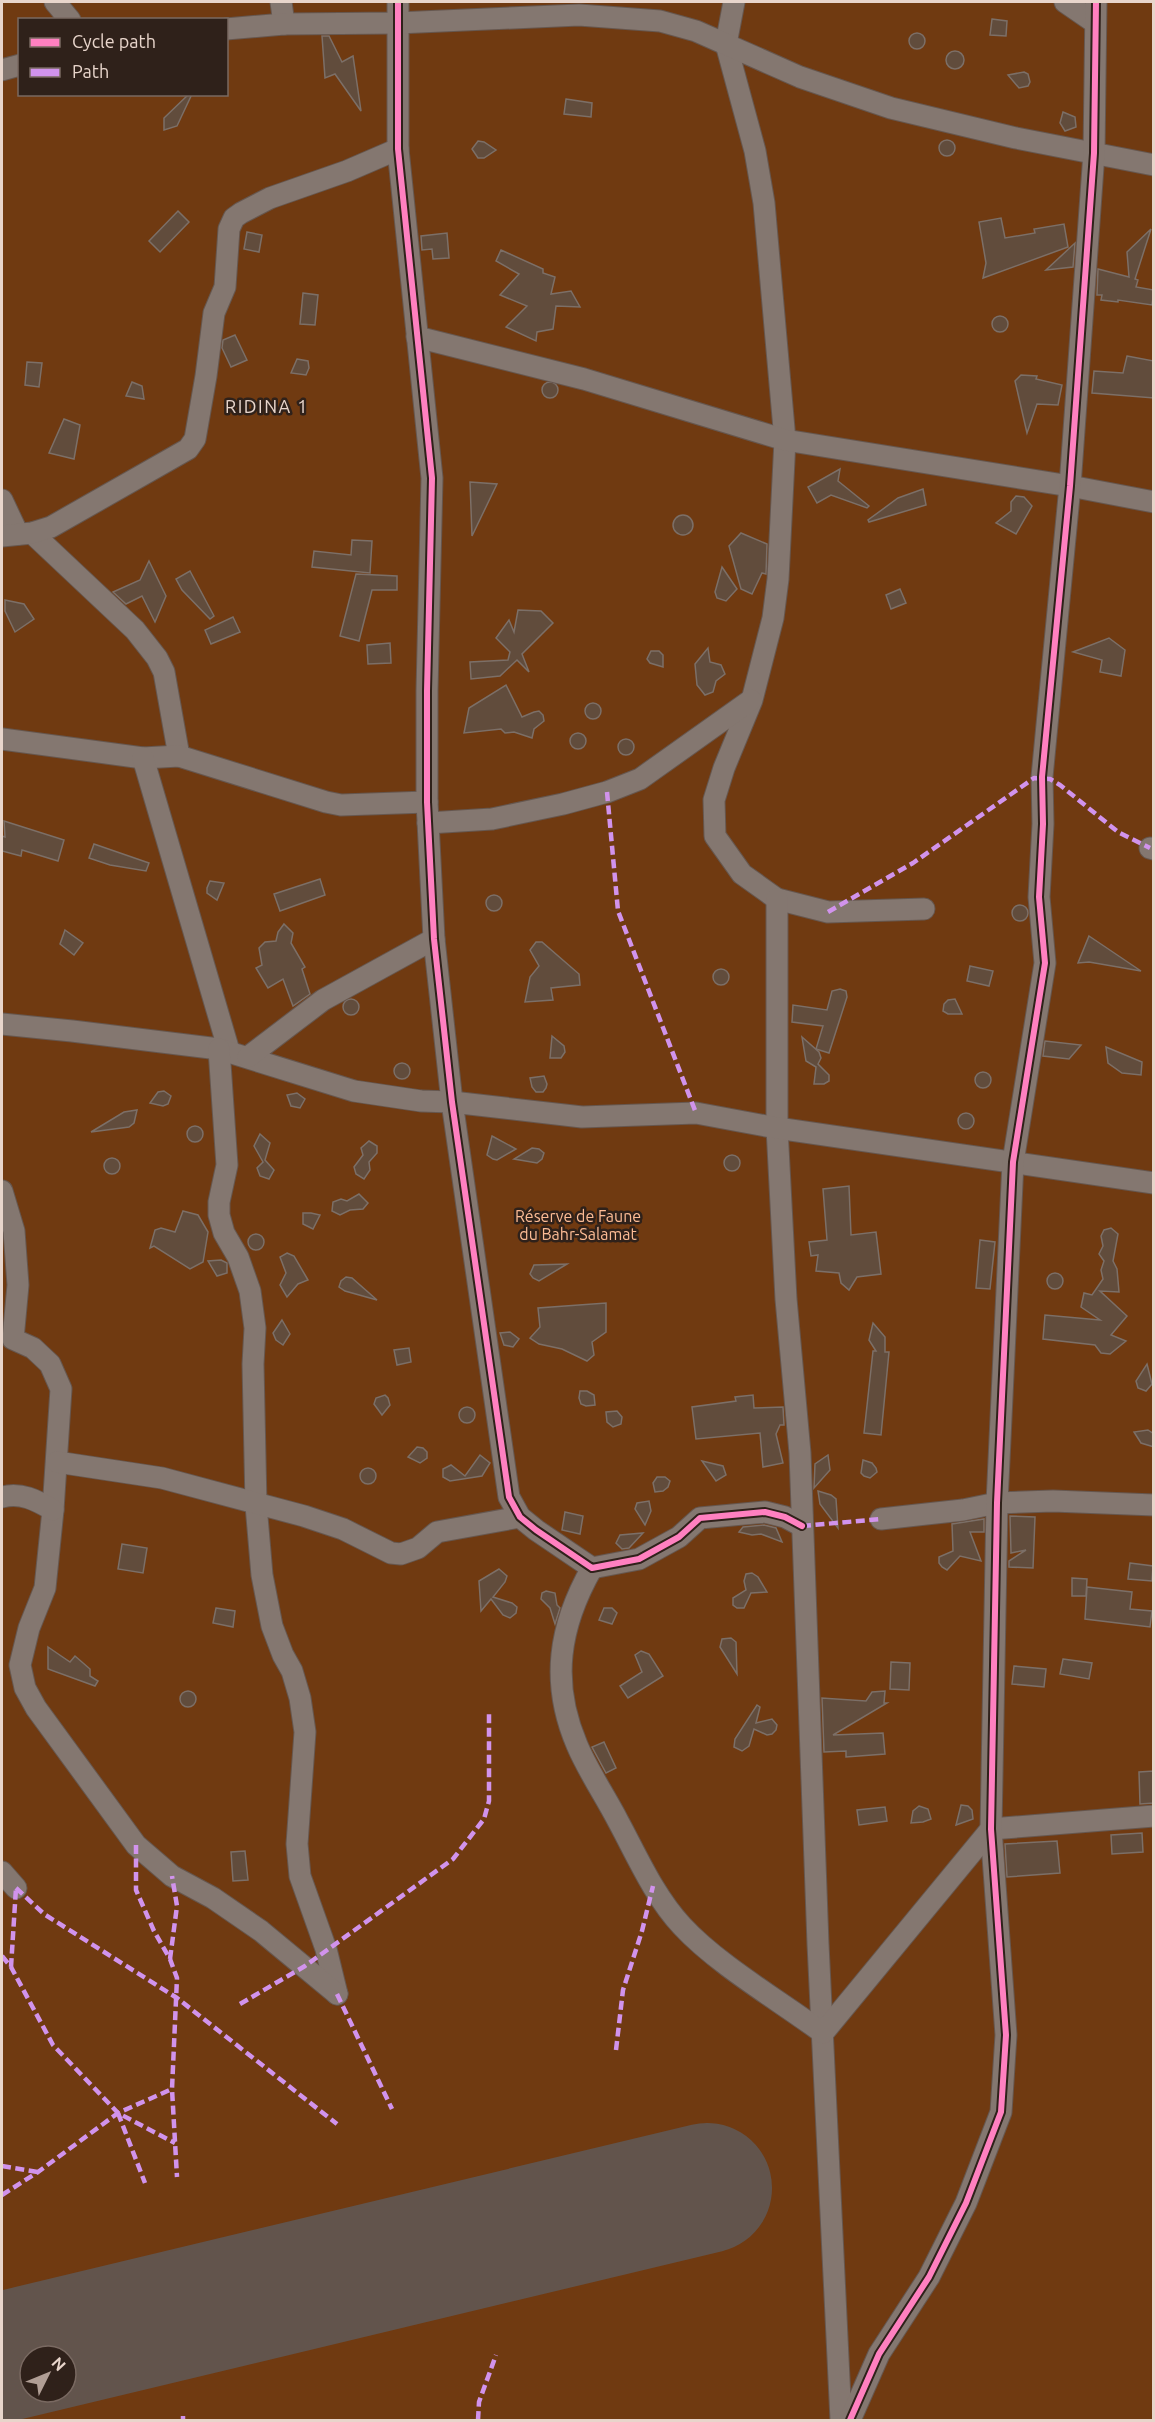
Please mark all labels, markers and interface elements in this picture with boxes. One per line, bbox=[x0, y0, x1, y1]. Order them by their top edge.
legend bbox=[18, 18, 228, 96]
text: Cycle path bbox=[72, 31, 156, 51]
text: Path bbox=[72, 61, 109, 81]
district label: RIDINA 1 bbox=[225, 396, 309, 416]
park label: Réserve de Faune du Bahr-Salamat bbox=[515, 1207, 641, 1243]
north arrow bbox=[18, 2344, 78, 2404]
text: N bbox=[48, 2353, 70, 2374]

